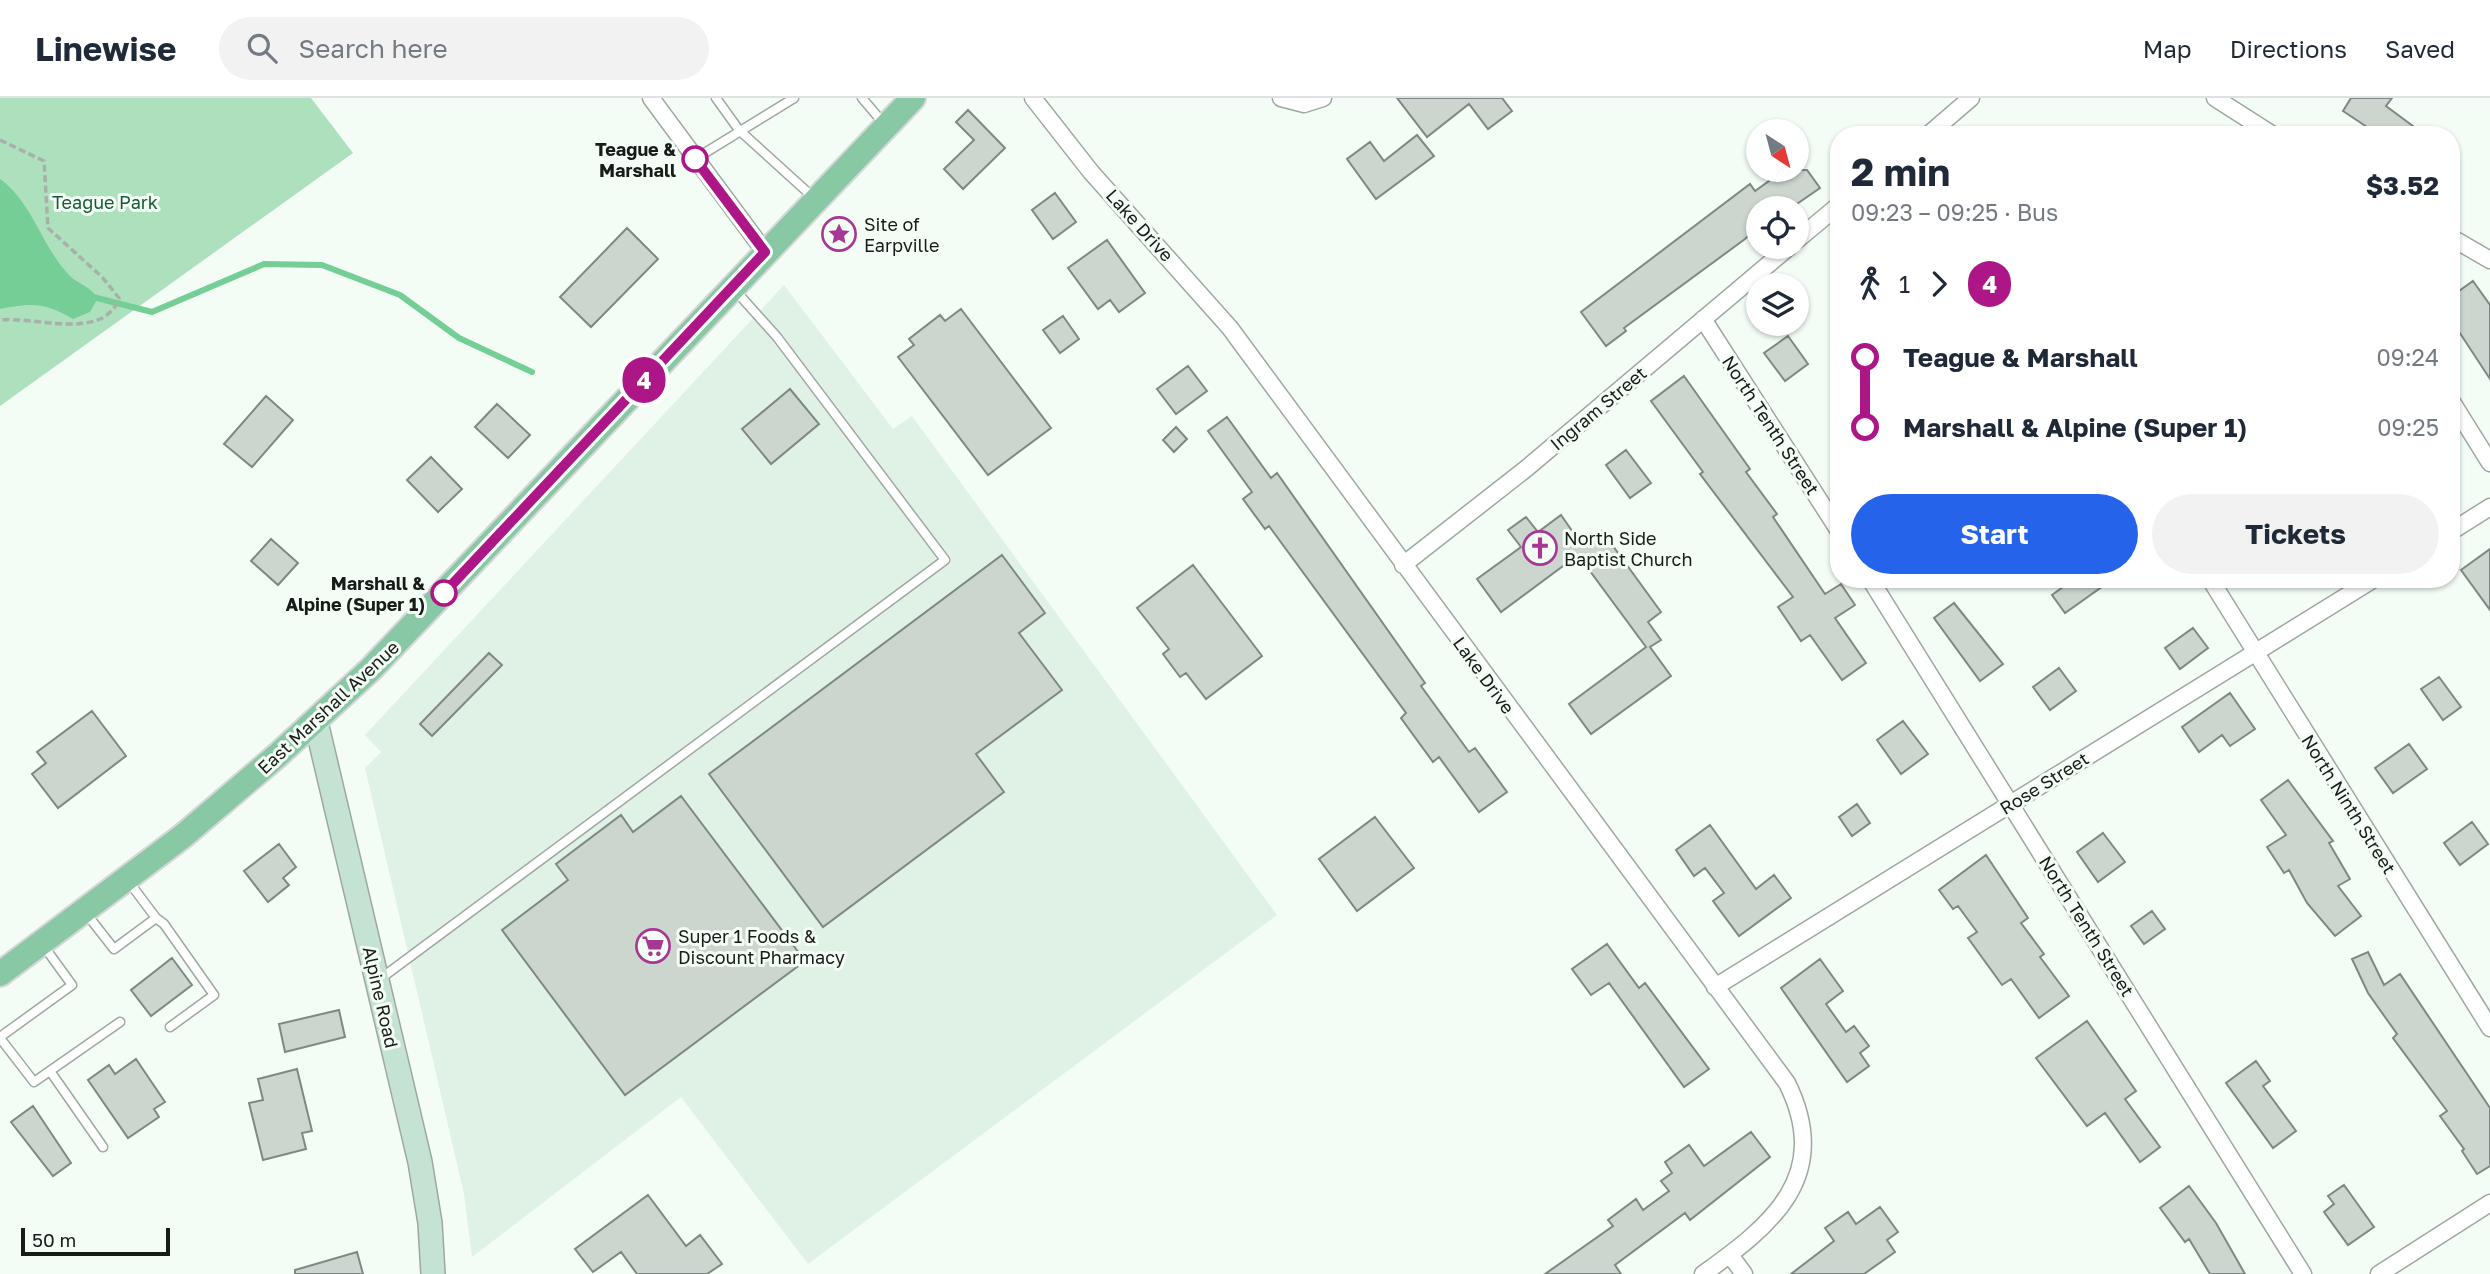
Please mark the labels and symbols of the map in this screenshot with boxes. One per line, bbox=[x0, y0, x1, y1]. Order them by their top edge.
north arrow bbox=[1746, 119, 1810, 182]
place label: Teague & Marshall bbox=[595, 138, 676, 181]
marker: Teague & Marshall bbox=[682, 146, 708, 172]
street label: Lake Drive bbox=[1102, 184, 1178, 266]
park label: Teague Park bbox=[52, 191, 158, 213]
place label: Site of Earpville bbox=[864, 213, 939, 256]
place icon: Site of Earpville bbox=[820, 215, 858, 253]
street label: North Tenth Street bbox=[1718, 351, 1824, 499]
line badge: 4 bbox=[621, 357, 667, 403]
street label: Ingram Street bbox=[1546, 361, 1650, 455]
place label: North Side Baptist Church bbox=[1564, 527, 1692, 570]
church icon: North Side Baptist Church bbox=[1521, 529, 1559, 567]
place label: Marshall & Alpine (Super 1) bbox=[285, 572, 425, 615]
marker: Marshall & Alpine (Super 1) bbox=[431, 580, 457, 606]
street label: Lake Drive bbox=[1449, 632, 1519, 718]
street label: East Marshall Avenue bbox=[253, 636, 403, 778]
street label: North Ninth Street bbox=[2297, 730, 2401, 878]
street label: Rose Street bbox=[1996, 747, 2092, 819]
street label: North Tenth Street bbox=[2035, 852, 2139, 1000]
place label: Super 1 Foods & Discount Pharmacy bbox=[678, 925, 845, 968]
supermarket icon: Super 1 Foods & Discount Pharmacy bbox=[634, 927, 672, 965]
street label: Alpine Road bbox=[359, 944, 403, 1050]
scale bar bbox=[21, 1225, 170, 1257]

